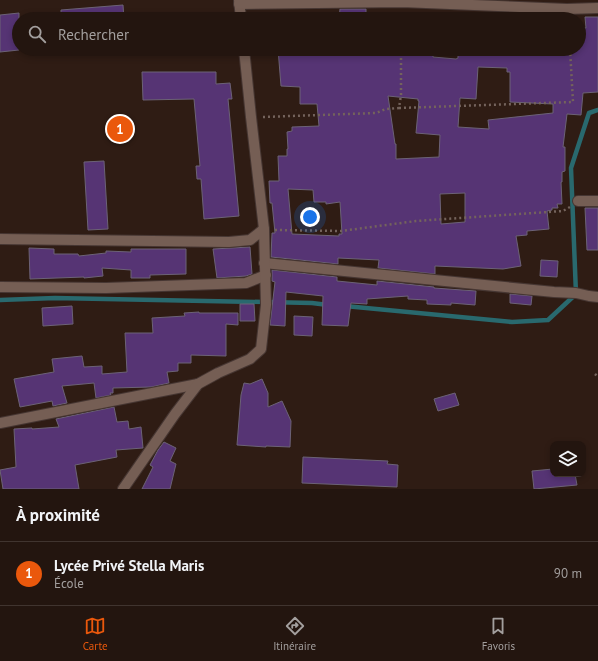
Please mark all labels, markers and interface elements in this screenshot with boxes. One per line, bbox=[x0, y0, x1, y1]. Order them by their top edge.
search box bbox=[12, 12, 586, 56]
icon: search bbox=[26, 23, 48, 45]
text: Rechercher bbox=[58, 25, 129, 44]
pin: 1 bbox=[107, 114, 133, 144]
your location bbox=[300, 207, 320, 227]
map controls bbox=[550, 441, 586, 477]
button: layers bbox=[550, 441, 586, 477]
text: À proximité bbox=[16, 504, 100, 526]
text: Lycée Privé Stella Maris bbox=[54, 556, 204, 575]
text: 1 bbox=[25, 565, 33, 582]
text: 90 m bbox=[554, 565, 582, 582]
text: École bbox=[54, 575, 84, 592]
tab: Carte bbox=[83, 615, 108, 653]
tab: Itinéraire bbox=[273, 615, 316, 653]
tab: Favoris bbox=[482, 615, 515, 653]

